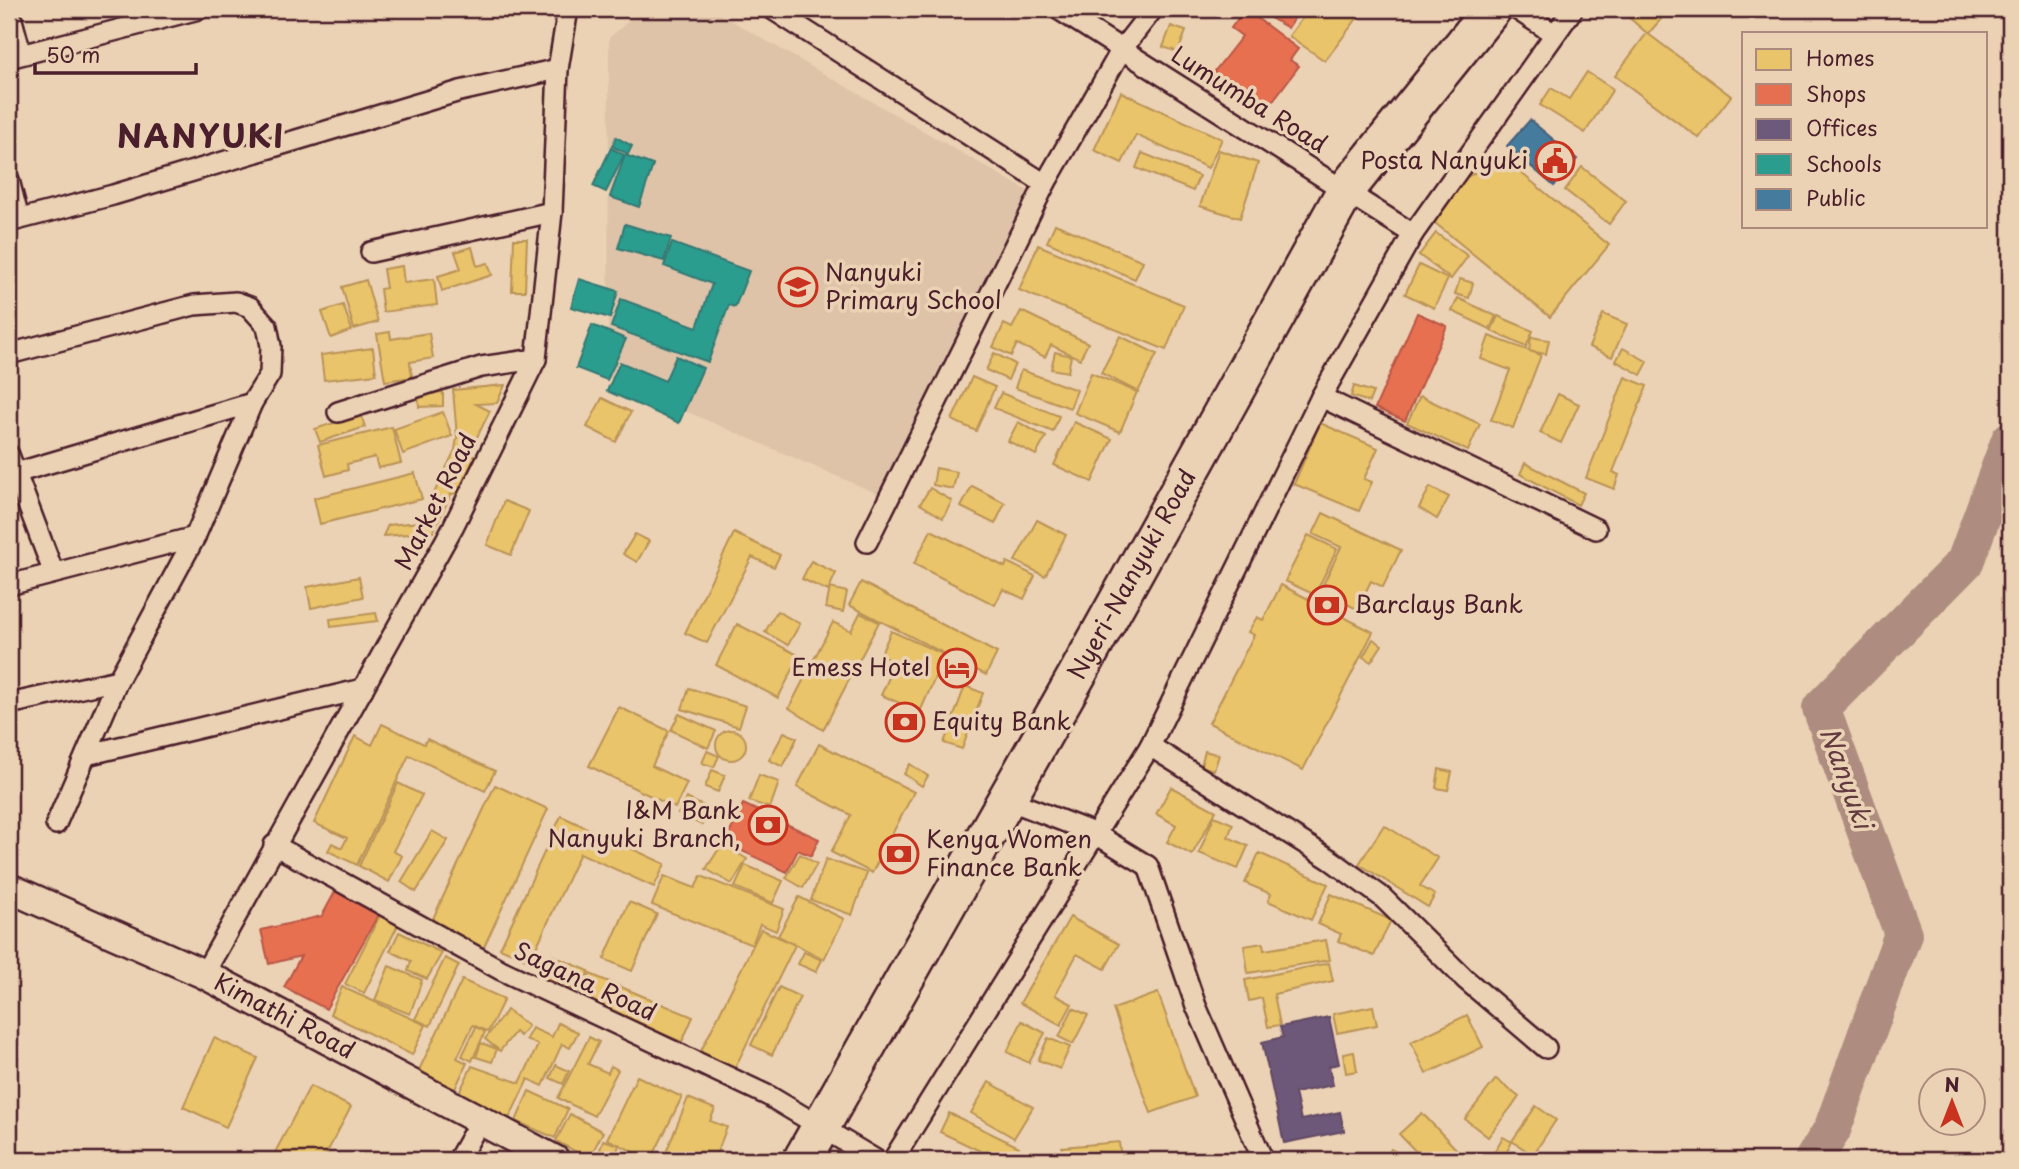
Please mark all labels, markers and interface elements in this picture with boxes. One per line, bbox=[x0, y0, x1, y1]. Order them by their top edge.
scale bar bbox=[35, 32, 196, 76]
legend bbox=[1742, 32, 1988, 228]
street label: Lumumba Road bbox=[1165, 36, 1335, 161]
text: 50 m bbox=[46, 38, 100, 70]
text: Homes bbox=[1806, 41, 1874, 73]
text: Shops bbox=[1806, 77, 1866, 109]
district label: NANYUKI bbox=[117, 111, 285, 159]
text: Offices bbox=[1806, 111, 1877, 143]
public building icon: Posta Nanyuki bbox=[1534, 140, 1576, 182]
place label: Posta Nanyuki bbox=[1361, 141, 1528, 177]
text: Schools bbox=[1806, 147, 1882, 179]
text: Public bbox=[1806, 181, 1866, 213]
place label: Nanyuki Primary School bbox=[825, 253, 1002, 317]
school or university icon: Nanyuki Primary School bbox=[777, 266, 819, 308]
street label: Market Road bbox=[384, 426, 484, 576]
street label: Nyeri-Nanyuki Road bbox=[1058, 462, 1204, 686]
bank icon: Barclays Bank bbox=[1306, 584, 1348, 626]
place label: Barclays Bank bbox=[1354, 585, 1523, 621]
hotel icon: Emess Hotel bbox=[936, 647, 978, 689]
place label: Emess Hotel bbox=[791, 648, 930, 684]
bank icon: Equity Bank bbox=[884, 701, 926, 743]
place label: Equity Bank bbox=[932, 702, 1071, 738]
water label: Nanyuki bbox=[1811, 721, 1885, 837]
place label: I&M Bank Nanyuki Branch, bbox=[548, 791, 741, 855]
bank icon: I&M Bank Nanyuki Branch, bbox=[747, 804, 789, 846]
place label: Kenya Women Finance Bank bbox=[926, 820, 1092, 884]
bank icon: Kenya Women Finance Bank bbox=[878, 833, 920, 875]
street label: Sagana Road bbox=[509, 931, 663, 1029]
street label: Kimathi Road bbox=[209, 963, 362, 1067]
north arrow bbox=[1918, 1068, 1988, 1138]
text: N bbox=[1944, 1070, 1960, 1098]

